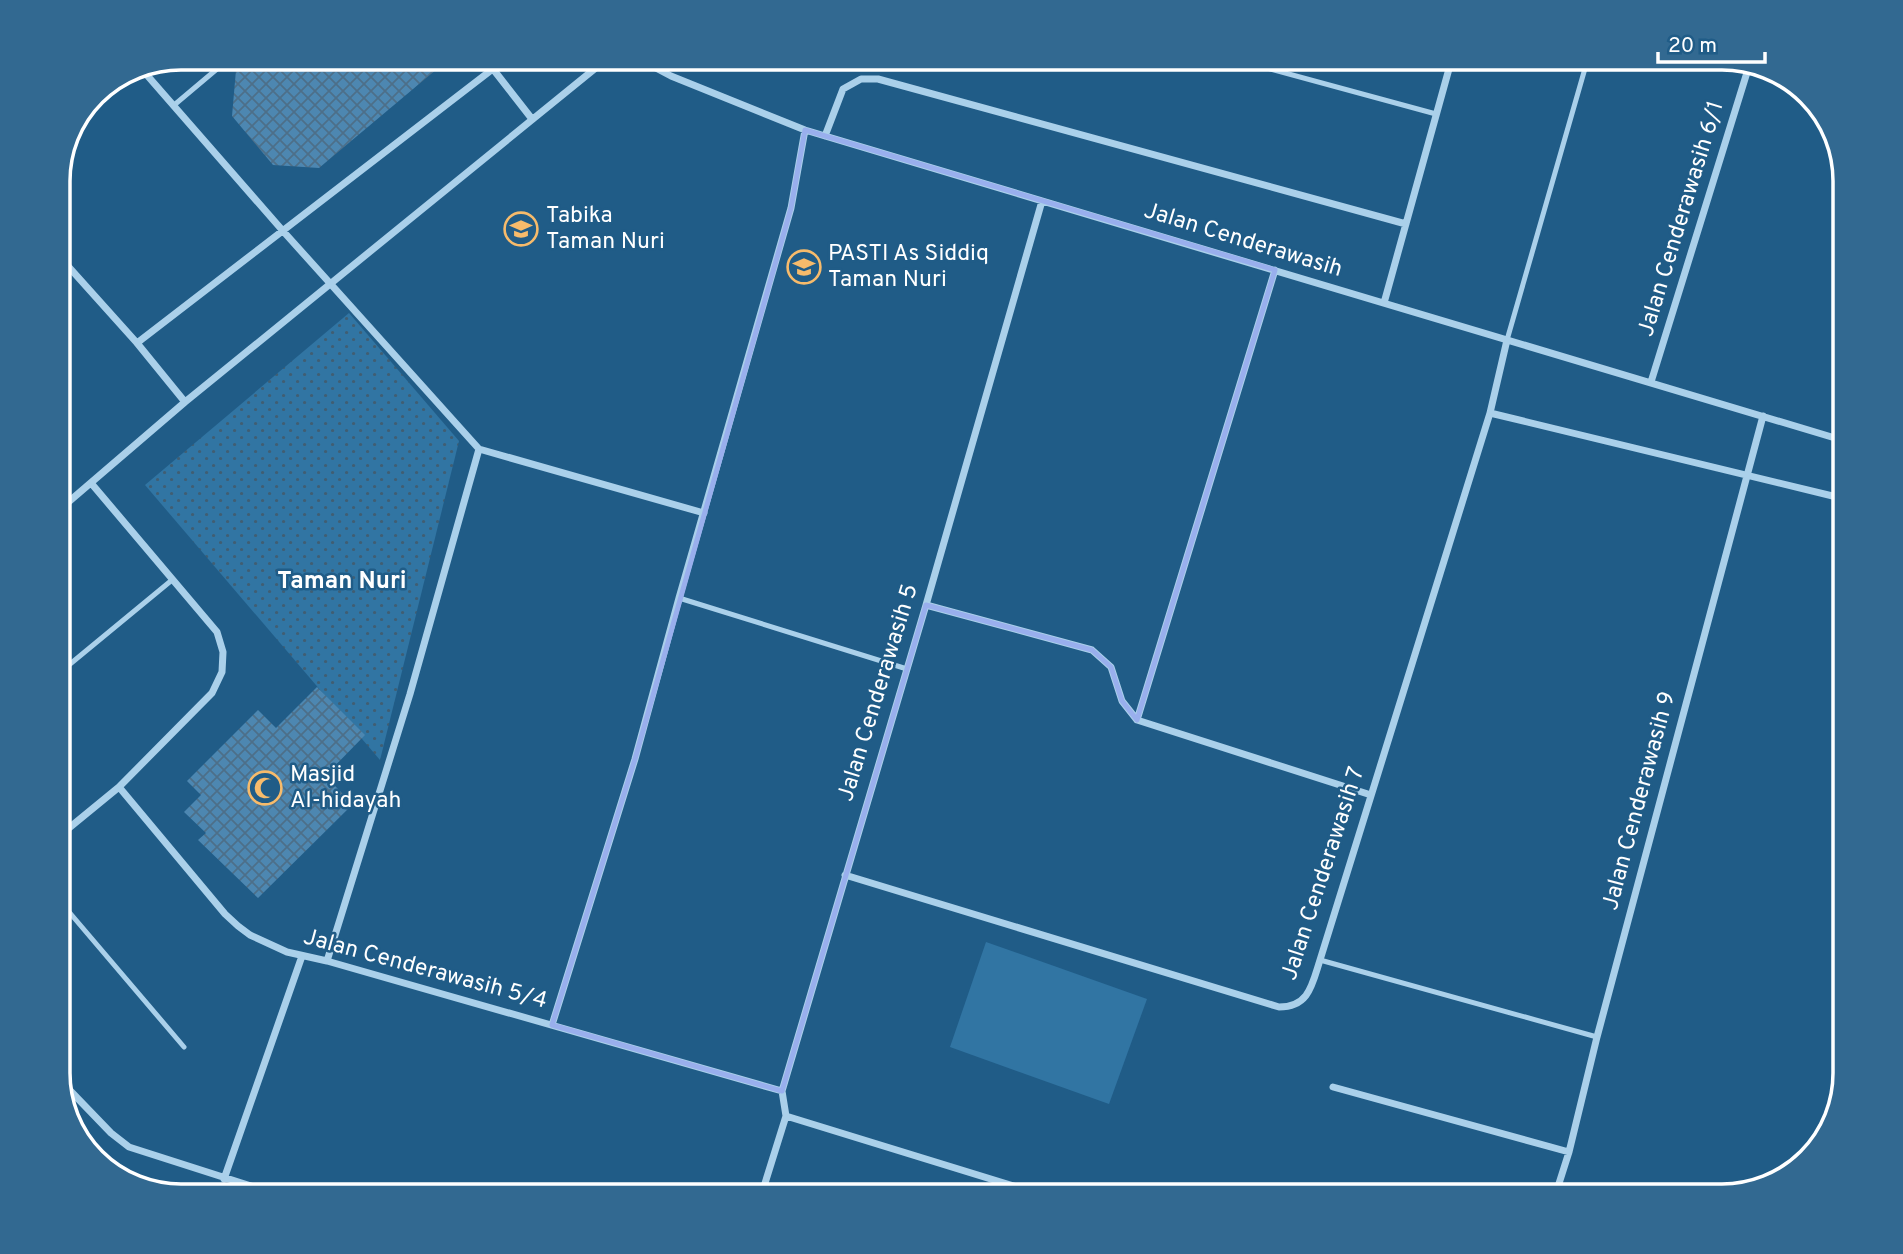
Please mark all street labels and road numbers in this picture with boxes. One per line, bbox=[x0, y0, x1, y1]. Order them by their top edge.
street label: Jalan Cenderawasih 6/1 bbox=[1632, 98, 1732, 340]
street label: Jalan Cenderawasih bbox=[1140, 197, 1346, 285]
street label: Jalan Cenderawasih 5 bbox=[832, 581, 926, 805]
street label: Jalan Cenderawasih 9 bbox=[1597, 688, 1683, 914]
street label: Jalan Cenderawasih 7 bbox=[1276, 764, 1372, 984]
street label: Jalan Cenderawasih 5/4 bbox=[300, 923, 550, 1017]

